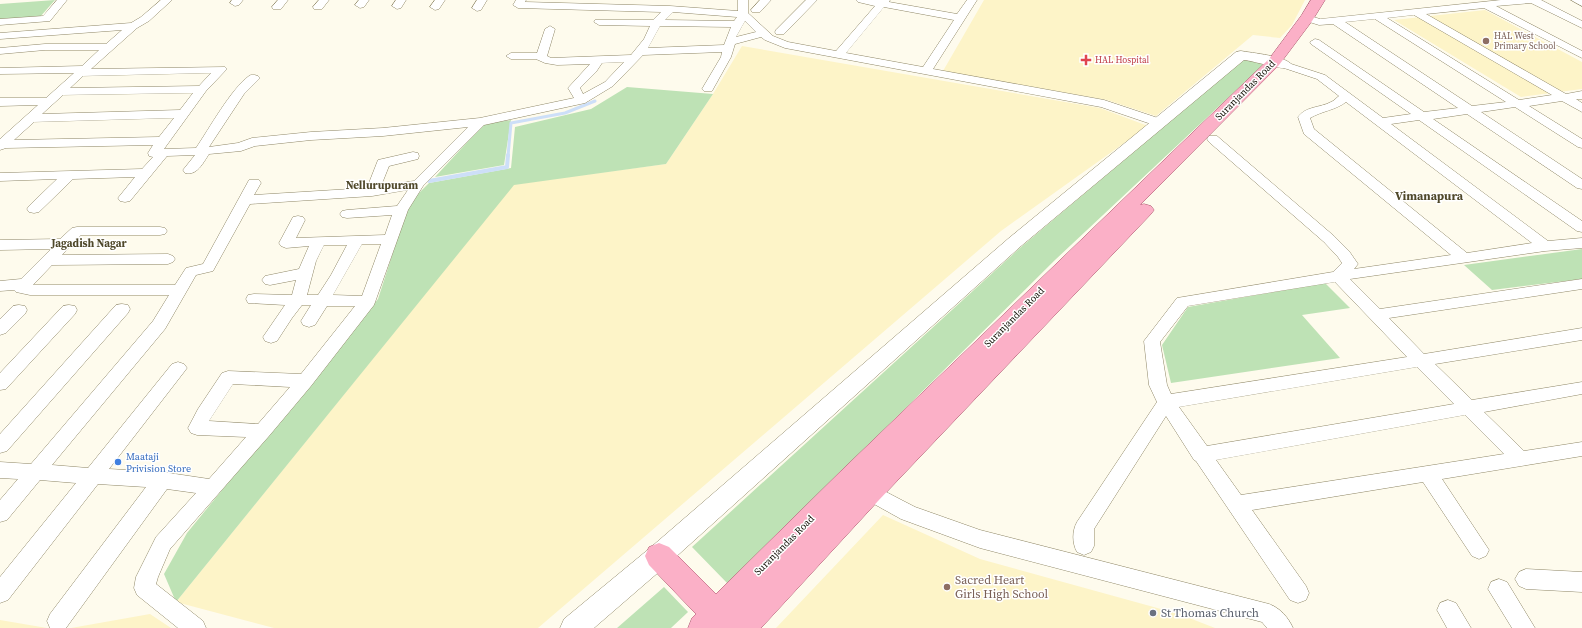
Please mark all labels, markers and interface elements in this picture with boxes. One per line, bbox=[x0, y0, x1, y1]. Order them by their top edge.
place label: HAL West Primary School bbox=[1494, 30, 1556, 52]
marker: HAL West Primary School bbox=[1481, 36, 1491, 46]
marker: HAL Hospital bbox=[1080, 54, 1092, 66]
place label: HAL Hospital bbox=[1095, 54, 1150, 66]
street label: Suranjandas Road bbox=[1212, 57, 1278, 123]
district label: Nellurupuram bbox=[346, 178, 418, 193]
district label: Vimanapura bbox=[1395, 188, 1464, 204]
district label: Jagadish Nagar bbox=[50, 236, 128, 251]
street label: Suranjandas Road bbox=[981, 284, 1047, 350]
place label: Maataji Privision Store bbox=[126, 450, 191, 475]
marker: Maataji Privision Store bbox=[113, 457, 123, 467]
street label: Suranjandas Road bbox=[751, 512, 817, 578]
place label: Sacred Heart Girls High School bbox=[955, 572, 1049, 602]
marker: Sacred Heart Girls High School bbox=[942, 582, 952, 592]
place label: St Thomas Church bbox=[1161, 605, 1259, 621]
marker: St Thomas Church bbox=[1148, 608, 1158, 618]

